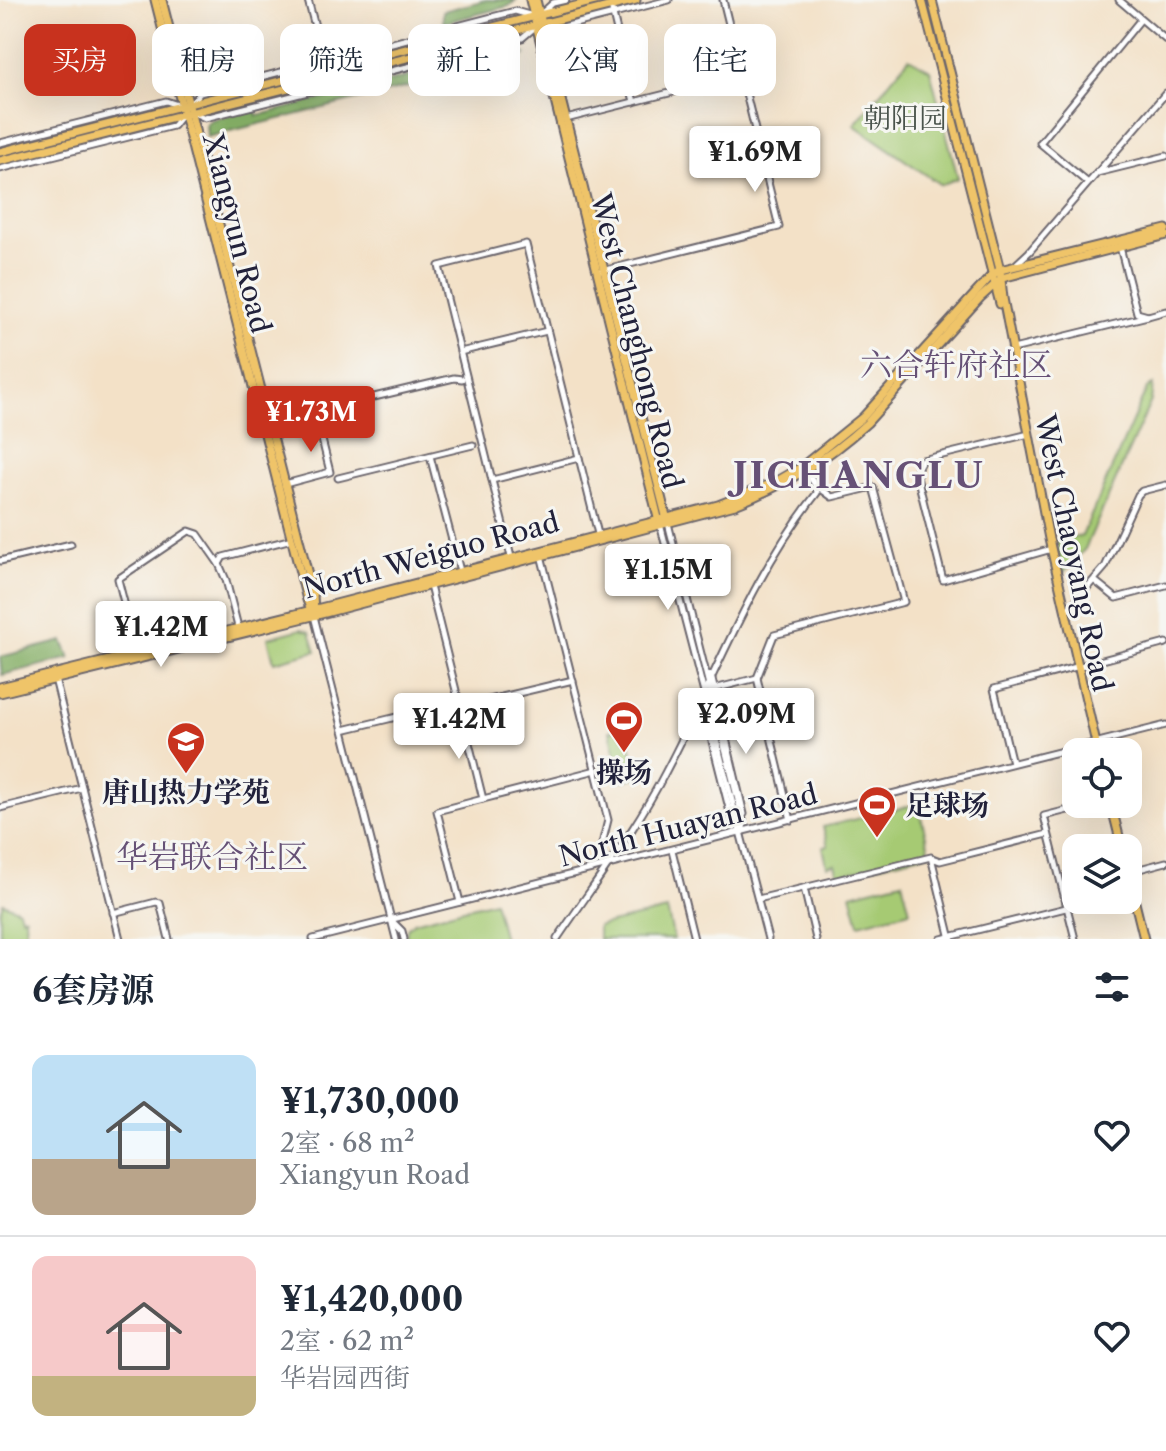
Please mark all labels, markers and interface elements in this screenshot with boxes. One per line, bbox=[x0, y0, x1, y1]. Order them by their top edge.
chip: 买房 bbox=[24, 24, 136, 96]
chip: 租房 bbox=[152, 24, 264, 96]
chip: 筛选 bbox=[280, 24, 392, 96]
chip: 新上 bbox=[408, 24, 520, 96]
chip: 公寓 bbox=[536, 24, 648, 96]
chip: 住宅 bbox=[664, 24, 776, 96]
park label: 朝阳园 bbox=[863, 101, 947, 135]
pin: ¥1.69M bbox=[690, 126, 820, 194]
street label: Xiangyun Road bbox=[196, 129, 278, 336]
text: ¥1.69M bbox=[707, 136, 803, 168]
street label: West Changhong Road bbox=[584, 189, 690, 492]
district label: 六合轩府社区 bbox=[860, 345, 1052, 384]
pin: ¥1.73M bbox=[246, 386, 376, 454]
text: ¥1.73M bbox=[265, 396, 357, 428]
street label: West Chaoyang Road bbox=[1028, 410, 1120, 695]
district label: JICHANGLU bbox=[727, 453, 985, 497]
street label: North Weiguo Road bbox=[299, 504, 563, 606]
pin: ¥1.15M bbox=[603, 544, 733, 612]
text: ¥1.15M bbox=[623, 554, 713, 586]
pin: ¥1.42M bbox=[96, 601, 226, 669]
text: ¥1.42M bbox=[113, 611, 209, 643]
pin: ¥2.09M bbox=[681, 688, 811, 756]
pin: ¥1.42M bbox=[394, 693, 524, 761]
text: ¥2.09M bbox=[696, 698, 796, 730]
sports icon: 操场 bbox=[603, 699, 645, 754]
text: ¥1.42M bbox=[411, 703, 507, 735]
school or university icon: 唐山热力学苑 bbox=[165, 720, 207, 775]
map controls bbox=[1062, 738, 1142, 914]
button: locate bbox=[1062, 738, 1142, 818]
place label: 操场 bbox=[596, 755, 652, 789]
place label: 唐山热力学苑 bbox=[102, 775, 270, 809]
street label: North Huayan Road bbox=[555, 776, 821, 874]
sports icon: 足球场 bbox=[856, 784, 898, 839]
place label: 足球场 bbox=[905, 788, 989, 822]
button: layers bbox=[1062, 834, 1142, 914]
district label: 华岩联合社区 bbox=[116, 837, 308, 876]
icon: filters bbox=[1090, 965, 1134, 1009]
text: 6套房源 bbox=[32, 969, 154, 1011]
text: ¥1,730,000 bbox=[280, 1080, 460, 1122]
icon: home bbox=[96, 1087, 192, 1183]
icon: heart bbox=[1090, 1113, 1134, 1157]
text: 2室 · 68 m² bbox=[280, 1127, 415, 1159]
text: Xiangyun Road bbox=[280, 1159, 470, 1191]
text: ¥1,420,000 bbox=[280, 1278, 463, 1320]
icon: home bbox=[96, 1288, 192, 1384]
icon: heart bbox=[1090, 1314, 1134, 1358]
text: 2室 · 62 m² bbox=[280, 1325, 414, 1357]
text: 华岩园西街 bbox=[280, 1362, 410, 1394]

